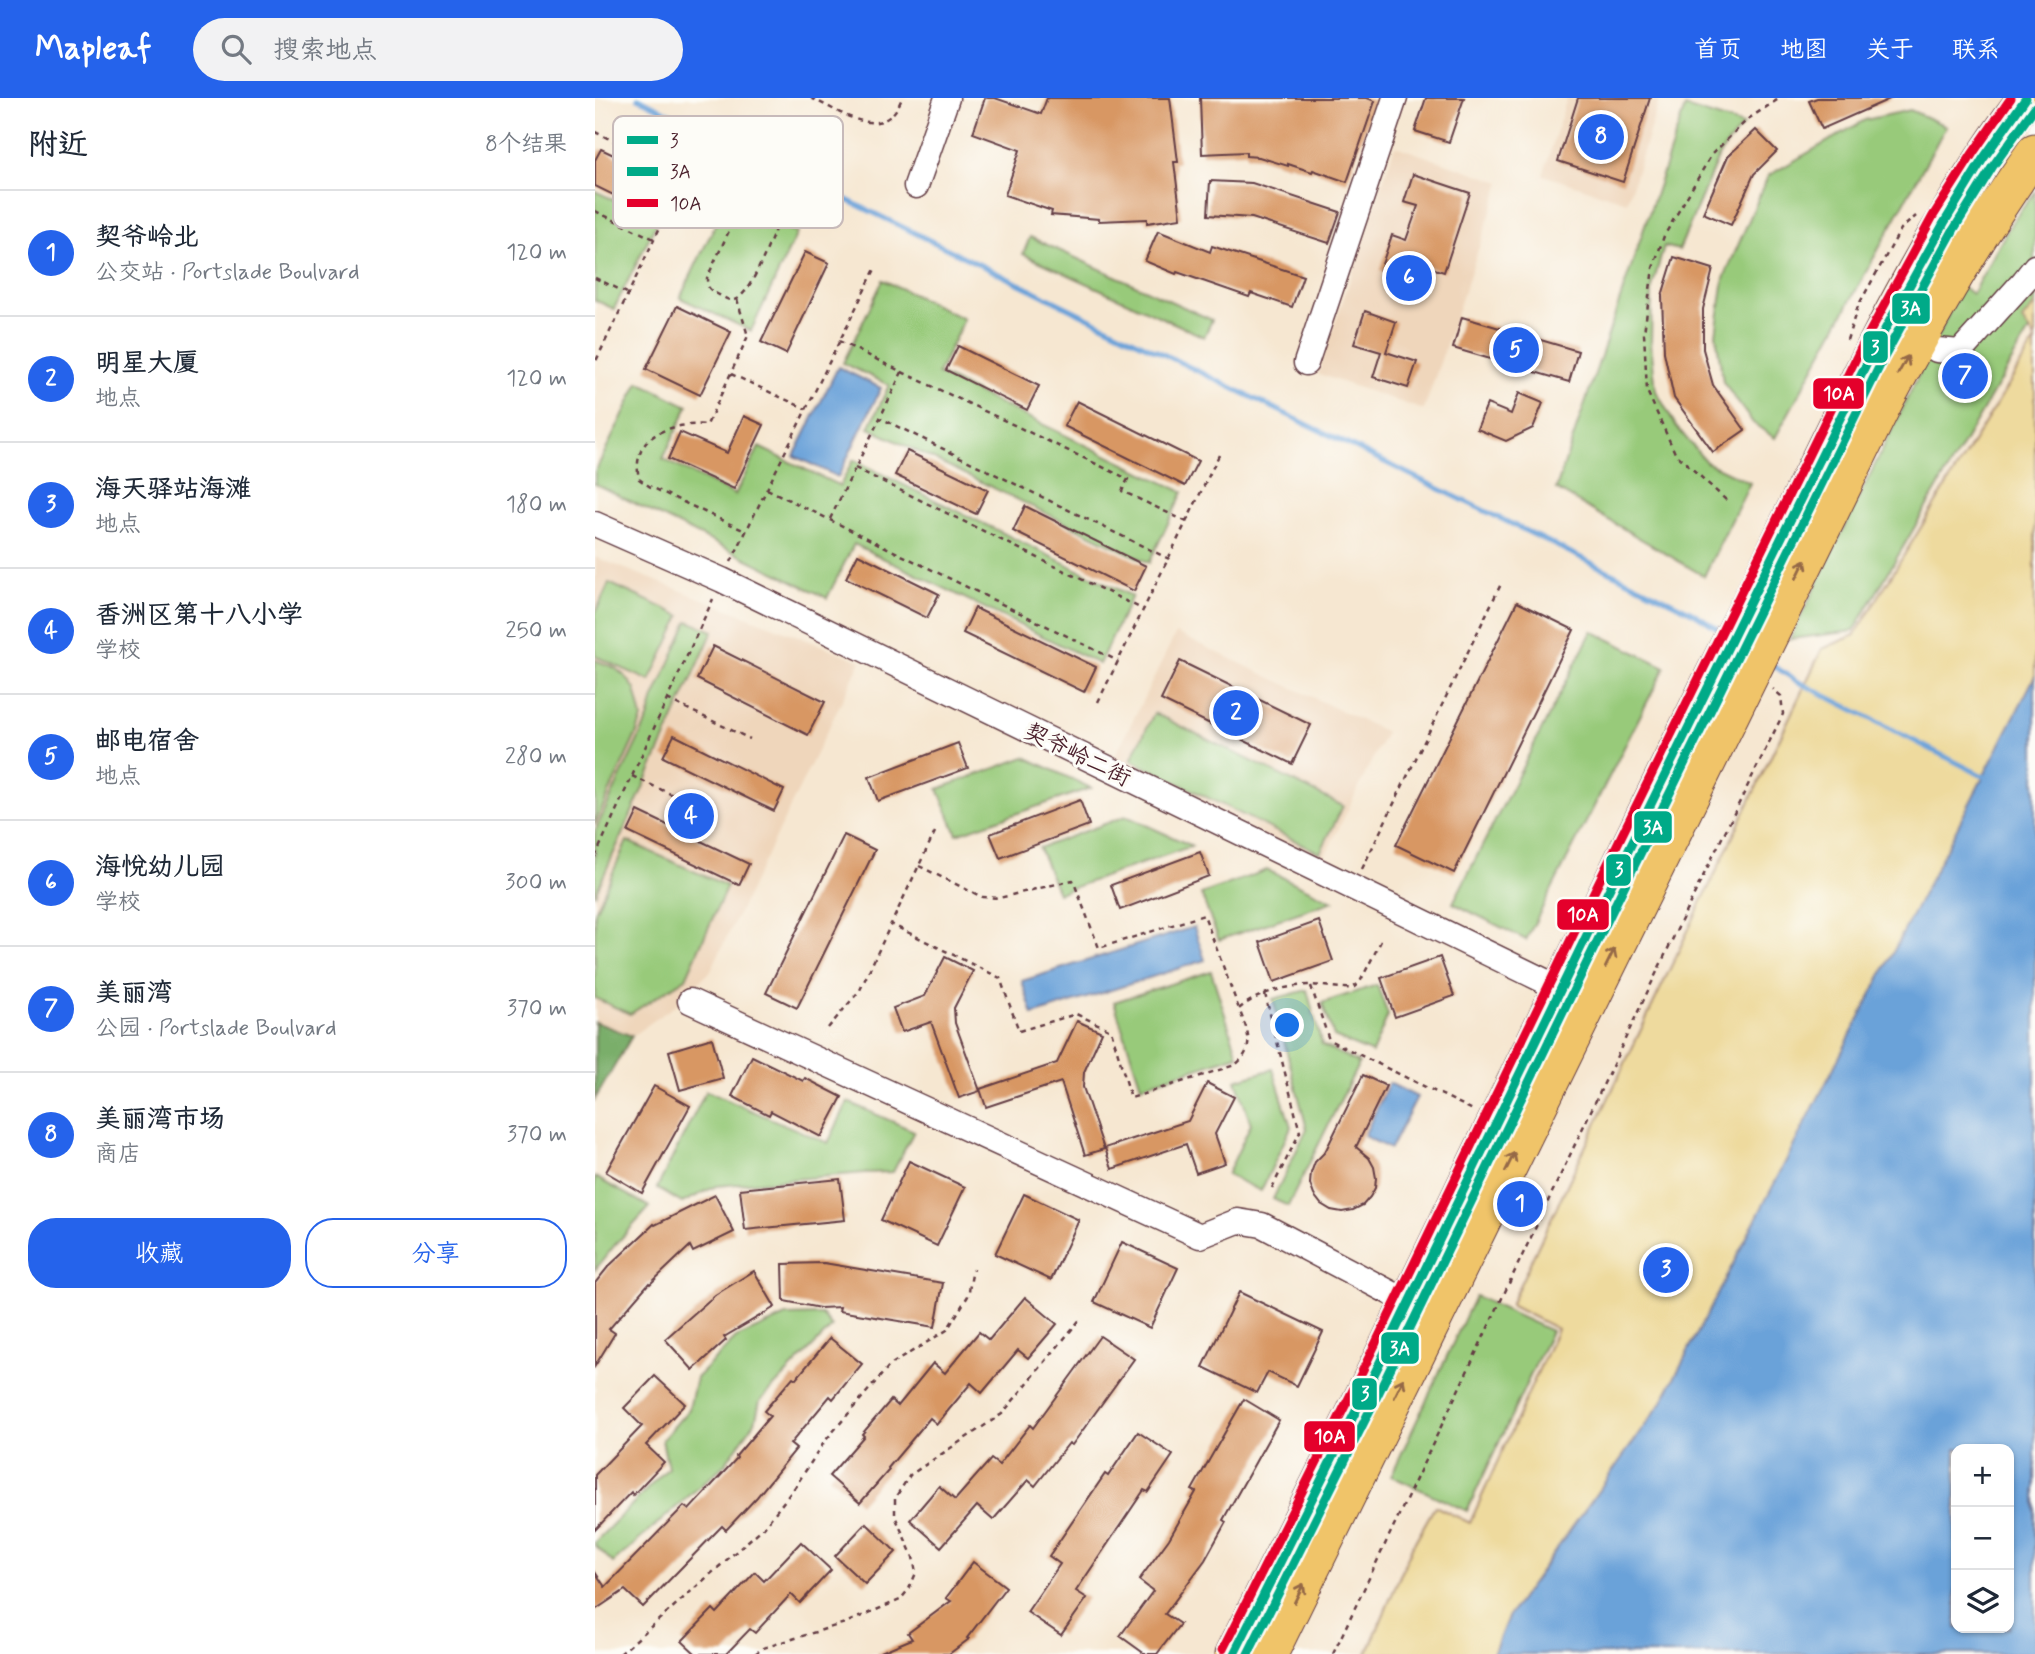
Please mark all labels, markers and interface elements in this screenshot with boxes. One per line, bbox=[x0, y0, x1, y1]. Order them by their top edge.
search box bbox=[193, 18, 683, 81]
text: Mapleaf bbox=[35, 27, 151, 71]
icon: search bbox=[217, 30, 255, 68]
text: 搜索地点 bbox=[273, 34, 377, 68]
text: 首页 bbox=[1694, 35, 1742, 66]
text: 地图 bbox=[1780, 35, 1828, 66]
text: 关于 bbox=[1866, 35, 1914, 66]
text: 联系 bbox=[1952, 35, 2000, 66]
pin: 8 bbox=[1578, 111, 1624, 163]
legend bbox=[613, 116, 843, 228]
text: 附近 bbox=[28, 126, 88, 165]
text: 3 bbox=[670, 129, 679, 154]
text: 8个结果 bbox=[485, 130, 567, 160]
text: 3A bbox=[670, 160, 691, 185]
text: 10A bbox=[670, 192, 702, 217]
text: 契爷岭北 bbox=[95, 221, 199, 255]
text: 1 bbox=[46, 238, 56, 268]
text: 120 m bbox=[506, 238, 567, 268]
pin: 6 bbox=[1386, 252, 1432, 304]
text: 公交站 · Portslade Boulvard bbox=[95, 258, 360, 288]
line badge: 3A bbox=[1891, 292, 1931, 325]
text: 3A bbox=[1900, 297, 1922, 322]
pin: 5 bbox=[1493, 324, 1539, 376]
line badge: 3 bbox=[1862, 330, 1889, 364]
text: 3 bbox=[1871, 336, 1880, 361]
text: 明星大厦 bbox=[95, 347, 199, 381]
pin: 7 bbox=[1942, 350, 1988, 402]
one-way arrow bbox=[1897, 356, 1911, 376]
text: 2 bbox=[45, 364, 57, 394]
text: 120 m bbox=[506, 364, 567, 394]
line badge: 10A bbox=[1812, 377, 1865, 410]
text: 10A bbox=[1823, 382, 1855, 407]
text: 地点 bbox=[95, 384, 141, 414]
text: 海天驿站海滩 bbox=[95, 473, 251, 507]
text: 3 bbox=[46, 490, 56, 520]
text: 180 m bbox=[506, 490, 567, 520]
text: 地点 bbox=[95, 510, 141, 540]
one-way arrow bbox=[1795, 559, 1809, 580]
text: 香洲区第十八小学 bbox=[95, 599, 303, 633]
text: 4 bbox=[44, 616, 58, 646]
text: 250 m bbox=[505, 616, 567, 646]
text: 学校 bbox=[95, 636, 141, 666]
pin: 2 bbox=[1213, 687, 1259, 739]
street label: 契爷岭二街 bbox=[1019, 717, 1135, 794]
text: 邮电宿舍 bbox=[95, 725, 199, 759]
text: 5 bbox=[44, 742, 58, 772]
text: 280 m bbox=[505, 742, 567, 772]
text: 地点 bbox=[95, 762, 141, 792]
pin: 4 bbox=[668, 790, 714, 842]
line badge: 3A bbox=[1633, 810, 1673, 844]
text: 3A bbox=[1642, 816, 1664, 841]
text: 海悦幼儿园 bbox=[95, 851, 225, 885]
line badge: 3 bbox=[1605, 853, 1632, 887]
text: 3 bbox=[1615, 858, 1624, 883]
text: 6 bbox=[45, 868, 57, 898]
text: 300 m bbox=[505, 868, 567, 898]
text: 学校 bbox=[95, 888, 141, 918]
line badge: 10A bbox=[1556, 898, 1610, 931]
text: 10A bbox=[1567, 903, 1599, 928]
one-way arrow bbox=[1603, 948, 1617, 969]
text: 美丽湾 bbox=[95, 977, 173, 1011]
text: 7 bbox=[44, 994, 58, 1024]
text: 370 m bbox=[507, 994, 567, 1024]
your location bbox=[1270, 1008, 1304, 1042]
text: 公园 · Portslade Boulvard bbox=[95, 1014, 337, 1044]
text: 美丽湾市场 bbox=[95, 1103, 225, 1137]
text: 8 bbox=[45, 1120, 57, 1150]
text: 370 m bbox=[507, 1120, 567, 1150]
text: 商店 bbox=[95, 1140, 141, 1170]
one-way arrow bbox=[1503, 1152, 1517, 1173]
pin: 1 bbox=[1497, 1178, 1543, 1230]
button: 收藏 bbox=[28, 1218, 291, 1288]
button: 分享 bbox=[305, 1218, 567, 1288]
pin: 3 bbox=[1643, 1244, 1689, 1296]
line badge: 3A bbox=[1380, 1331, 1420, 1365]
text: 3A bbox=[1389, 1337, 1411, 1362]
line badge: 3 bbox=[1351, 1377, 1378, 1411]
one-way arrow bbox=[1392, 1378, 1406, 1399]
text: 3 bbox=[1361, 1382, 1370, 1407]
line badge: 10A bbox=[1303, 1420, 1356, 1453]
text: 10A bbox=[1314, 1425, 1346, 1450]
map controls bbox=[1951, 1444, 2014, 1633]
button: + bbox=[1951, 1444, 2014, 1507]
button: − bbox=[1951, 1507, 2014, 1570]
button: layers bbox=[1951, 1570, 2014, 1633]
one-way arrow bbox=[1292, 1583, 1306, 1604]

